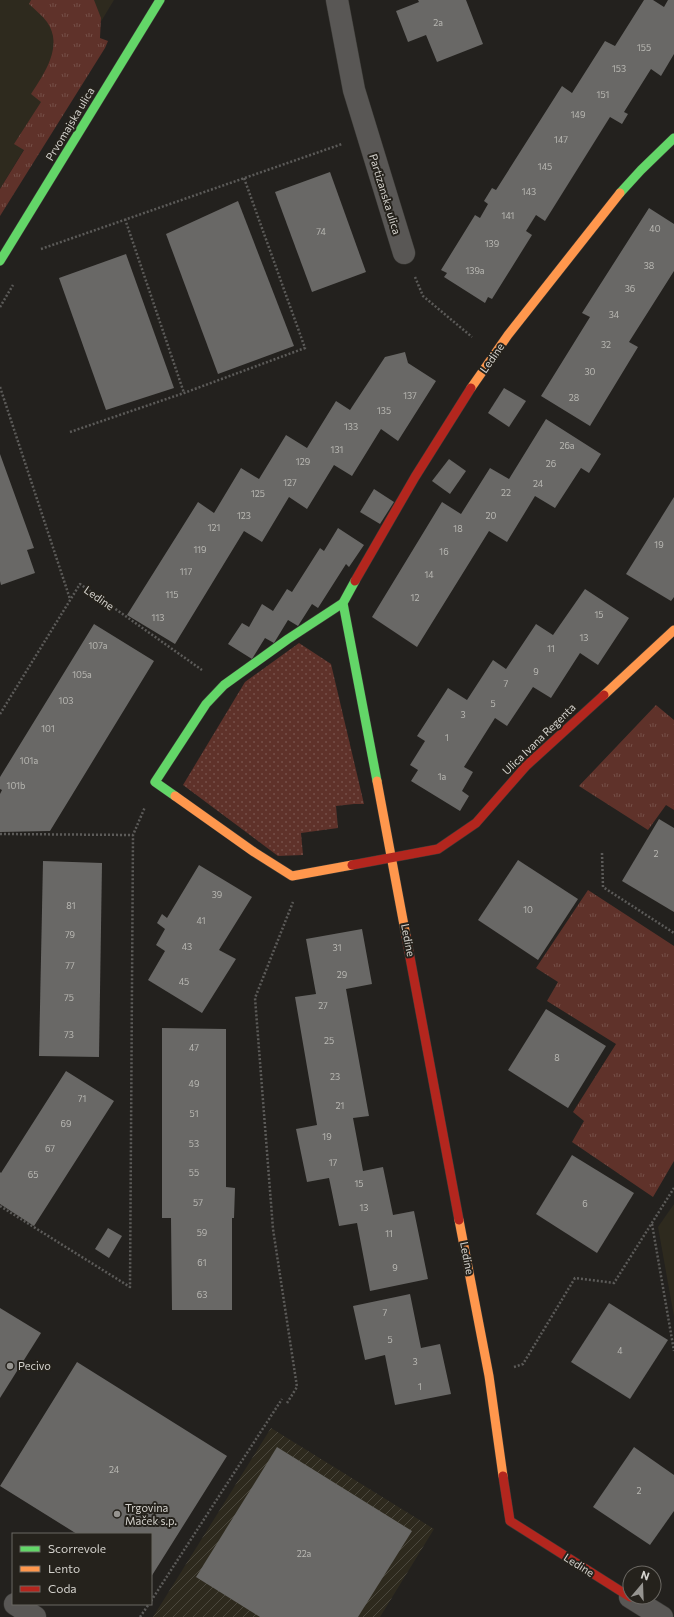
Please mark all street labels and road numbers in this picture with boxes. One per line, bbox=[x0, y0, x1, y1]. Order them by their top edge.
street label: Prvomajska ulica bbox=[43, 85, 97, 163]
street label: Partizanska ulica bbox=[367, 152, 404, 236]
street label: Ledine bbox=[477, 340, 507, 375]
street label: Ledine bbox=[82, 583, 117, 613]
street label: Ulica Ivana Regenta bbox=[499, 700, 578, 777]
street label: Ledine bbox=[399, 922, 418, 958]
street label: Ledine bbox=[458, 1240, 477, 1276]
street label: Ledine bbox=[562, 1550, 597, 1579]

